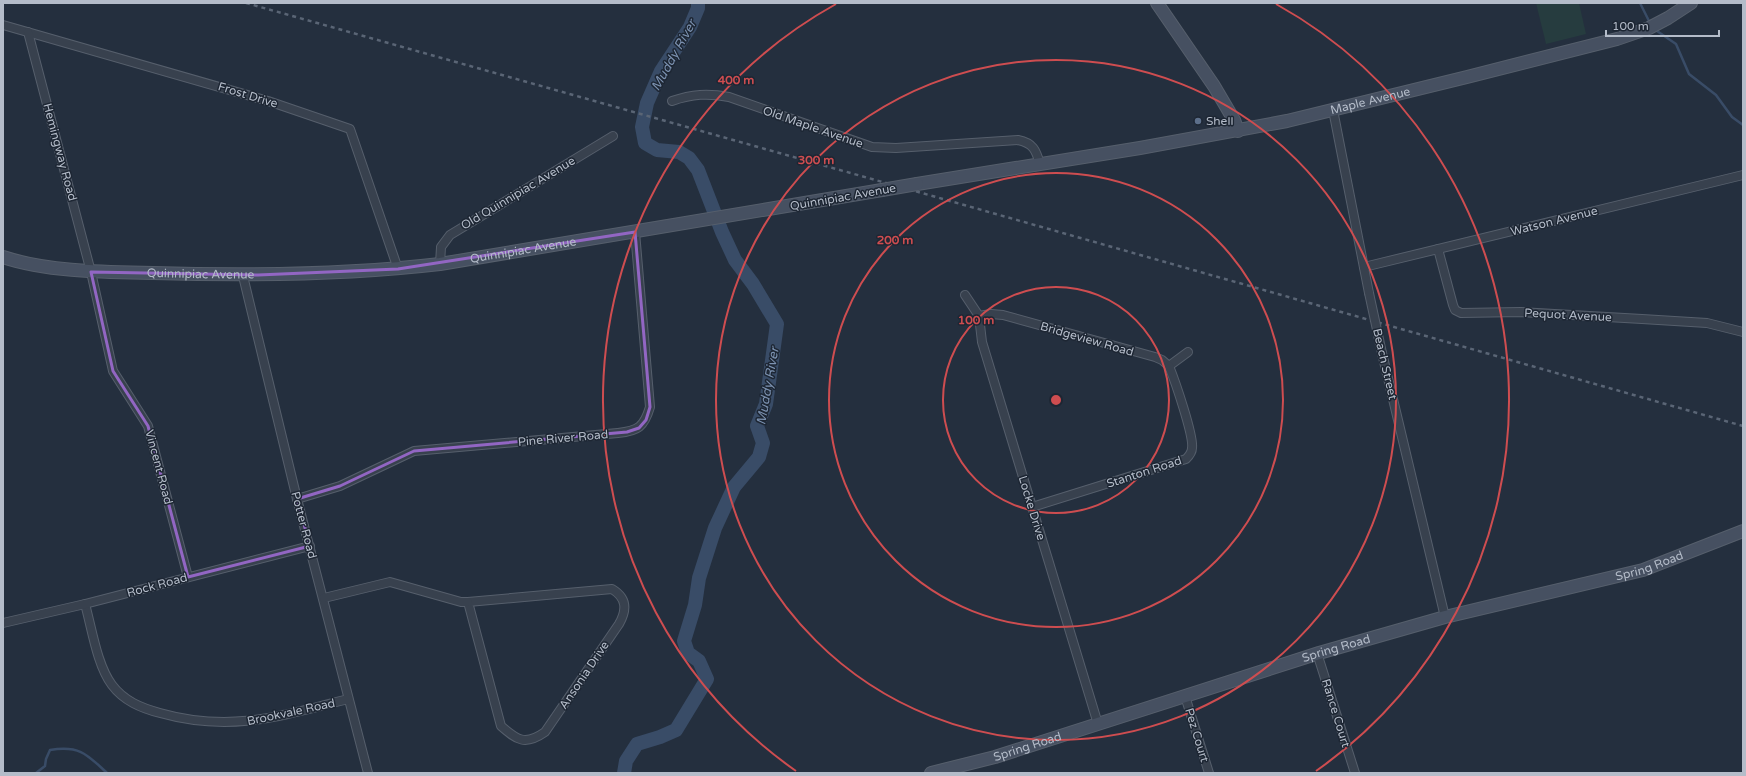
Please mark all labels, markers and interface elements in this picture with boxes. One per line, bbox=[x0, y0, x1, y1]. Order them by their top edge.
scale bar bbox=[1606, 12, 1719, 38]
water label: Muddy River bbox=[648, 15, 701, 94]
text: 100 m bbox=[1612, 19, 1649, 33]
text: 400 m bbox=[718, 73, 754, 87]
street label: Frost Drive bbox=[216, 79, 280, 111]
street label: Maple Avenue bbox=[1329, 84, 1412, 117]
street label: Hemingway Road bbox=[40, 102, 80, 202]
street label: Old Maple Avenue bbox=[761, 103, 865, 151]
place label: Shell bbox=[1206, 114, 1233, 128]
marker: Shell bbox=[1193, 116, 1203, 126]
street label: Old Quinnipiac Avenue bbox=[458, 153, 578, 233]
text: 300 m bbox=[798, 153, 834, 167]
street label: Quinnipiac Avenue bbox=[789, 181, 897, 213]
street label: Watson Avenue bbox=[1509, 203, 1599, 239]
text: 200 m bbox=[877, 233, 913, 247]
street label: Quinnipiac Avenue bbox=[469, 234, 577, 266]
street label: Quinnipiac Avenue bbox=[147, 266, 255, 281]
street label: Pequot Avenue bbox=[1524, 306, 1612, 324]
text: 100 m bbox=[958, 313, 994, 327]
street label: Bridgeview Road bbox=[1039, 319, 1135, 359]
street label: Beach Street bbox=[1370, 327, 1400, 401]
water label: Muddy River bbox=[753, 344, 783, 426]
centre of rings bbox=[1049, 393, 1063, 407]
street label: Pine River Road bbox=[517, 427, 609, 449]
street label: Vincent Road bbox=[142, 428, 176, 506]
street label: Stanton Road bbox=[1105, 453, 1183, 491]
street label: Locke Drive bbox=[1016, 474, 1048, 542]
street label: Potter Road bbox=[288, 490, 320, 560]
street label: Spring Road bbox=[1614, 548, 1685, 583]
street label: Rock Road bbox=[125, 570, 189, 600]
street label: Spring Road bbox=[1300, 632, 1372, 665]
street label: Ansonia Drive bbox=[556, 638, 612, 712]
street label: Rance Court bbox=[1319, 677, 1353, 749]
street label: Brookvale Road bbox=[246, 696, 336, 728]
street label: Pez Court bbox=[1182, 706, 1212, 764]
street label: Spring Road bbox=[992, 729, 1063, 764]

